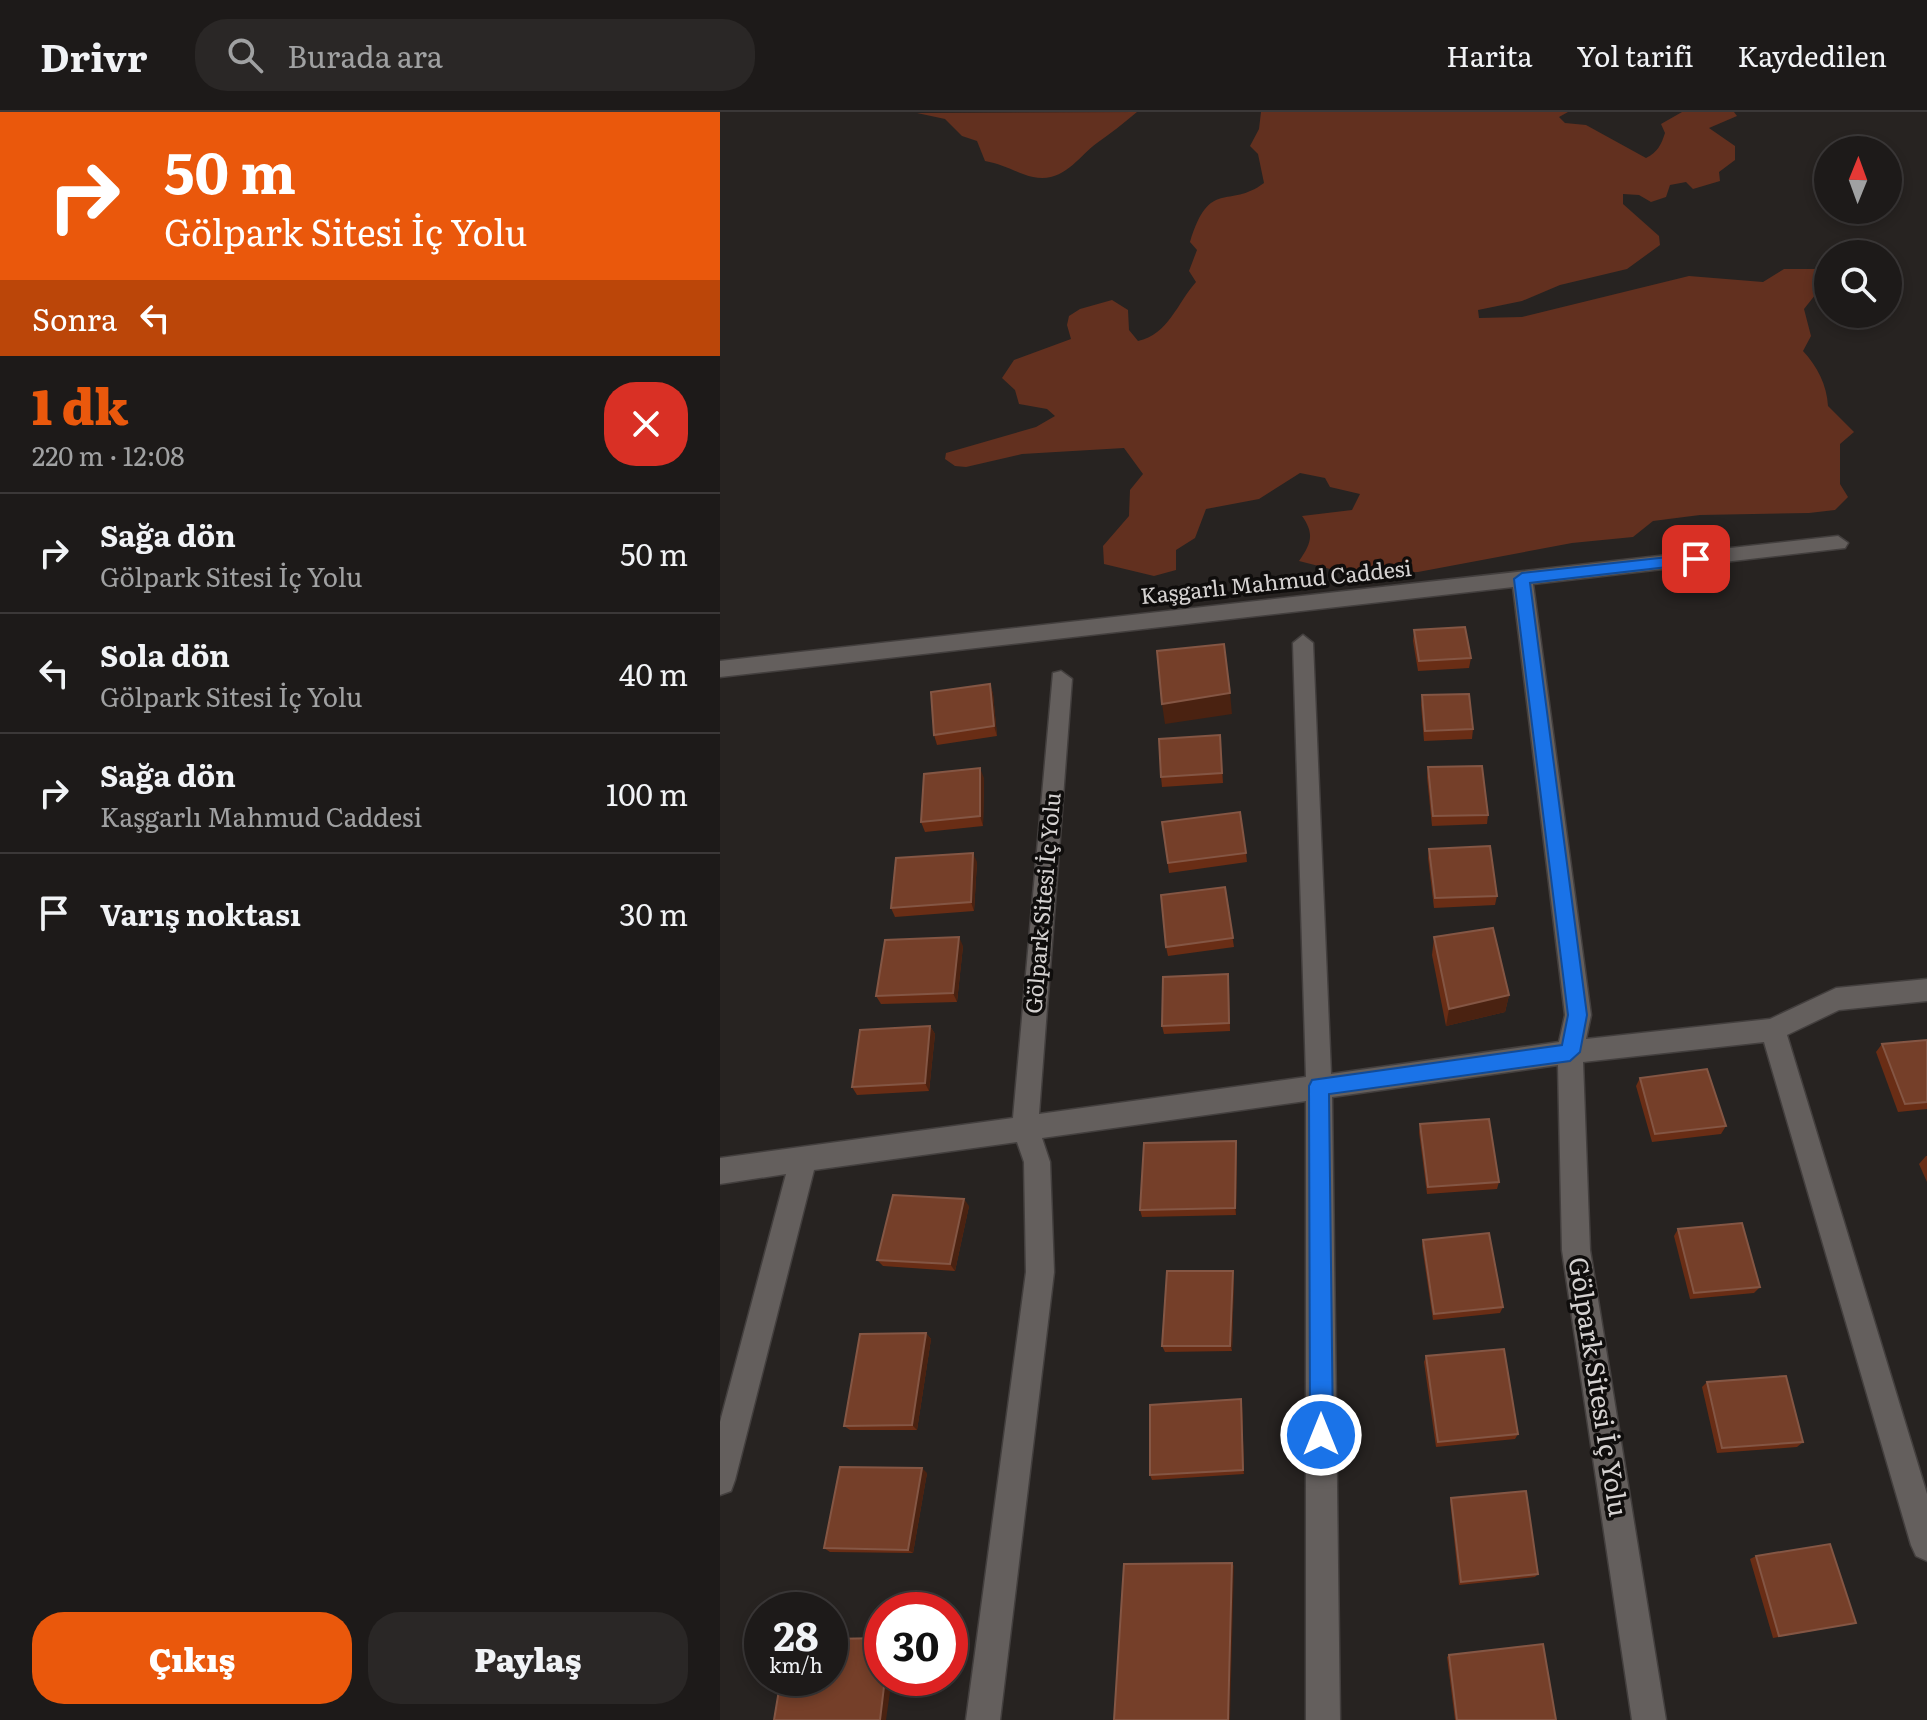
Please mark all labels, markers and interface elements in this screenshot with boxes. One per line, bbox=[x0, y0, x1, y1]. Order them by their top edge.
search box bbox=[195, 19, 755, 91]
text: Drivr bbox=[40, 27, 147, 84]
icon: search bbox=[223, 33, 267, 77]
text: Burada ara bbox=[287, 33, 443, 77]
text: Harita bbox=[1446, 34, 1533, 76]
text: Yol tarifi bbox=[1577, 34, 1693, 76]
text: Kaydedilen bbox=[1737, 34, 1887, 76]
text: 50 m bbox=[164, 128, 296, 211]
north arrow bbox=[1814, 136, 1902, 224]
map controls bbox=[1814, 136, 1902, 328]
icon: right bbox=[32, 144, 136, 248]
text: Gölpark Sitesi İç Yolu bbox=[164, 204, 527, 257]
button: search bbox=[1814, 240, 1902, 328]
text: Sonra bbox=[32, 296, 117, 340]
icon: left bbox=[133, 296, 177, 340]
text: 1 dk bbox=[32, 369, 129, 440]
button: close bbox=[604, 382, 688, 466]
text: 220 m · 12:08 bbox=[32, 435, 185, 474]
text: Sağa dön bbox=[100, 512, 236, 556]
pin bbox=[1662, 525, 1730, 593]
icon: right bbox=[32, 531, 76, 575]
text: 50 m bbox=[620, 531, 688, 575]
icon: arrive bbox=[1674, 537, 1718, 581]
street label: Kaşgarlı Mahmud Caddesi bbox=[1139, 550, 1413, 611]
text: Gölpark Sitesi İç Yolu bbox=[100, 556, 362, 595]
text: Sola dön bbox=[100, 632, 230, 676]
icon: left bbox=[32, 651, 76, 695]
text: 40 m bbox=[619, 651, 688, 695]
text: Gölpark Sitesi İç Yolu bbox=[100, 676, 362, 715]
text: Sağa dön bbox=[100, 752, 236, 796]
icon: right bbox=[32, 771, 76, 815]
text: 100 m bbox=[606, 771, 688, 815]
street label: Gölpark Sitesi İç Yolu bbox=[1015, 791, 1068, 1015]
text: Kaşgarlı Mahmud Caddesi bbox=[100, 796, 422, 835]
icon: arrive bbox=[32, 891, 76, 935]
text: Varış noktası bbox=[100, 891, 301, 935]
text: 30 m bbox=[619, 891, 688, 935]
street label: Gölpark Sitesi İç Yolu bbox=[1561, 1254, 1640, 1519]
position arrow bbox=[1279, 1393, 1363, 1477]
speed limit sign: 30 bbox=[864, 1592, 968, 1696]
text: 28 bbox=[773, 1604, 819, 1663]
button: Çıkış bbox=[32, 1612, 352, 1704]
button: Paylaş bbox=[368, 1612, 688, 1704]
text: km/h bbox=[769, 1649, 823, 1679]

